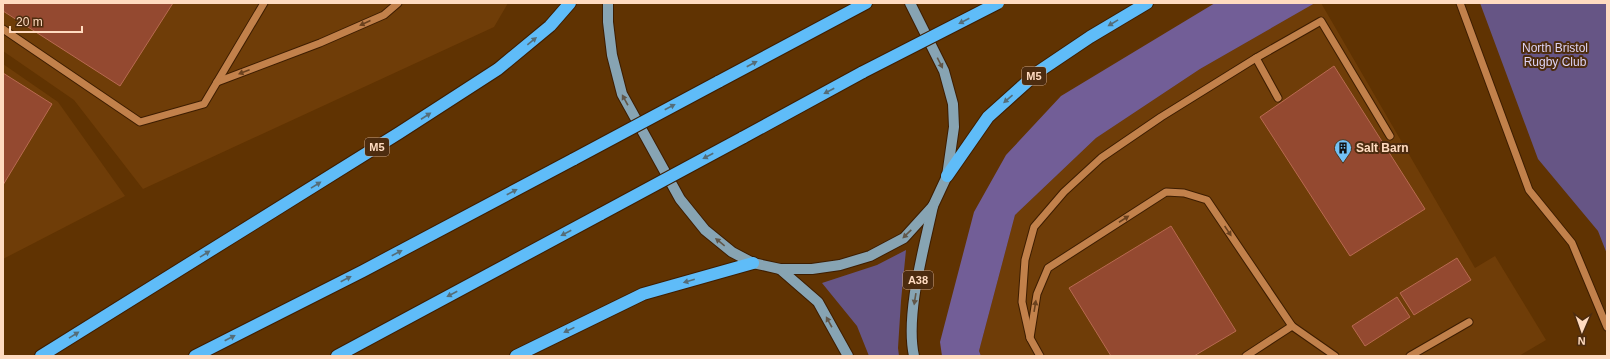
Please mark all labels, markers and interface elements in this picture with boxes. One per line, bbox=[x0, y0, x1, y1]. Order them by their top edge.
scale bar bbox=[10, 8, 82, 34]
text: 20 m bbox=[16, 15, 43, 29]
one-way arrow bbox=[958, 18, 969, 24]
one-way arrow bbox=[1108, 19, 1118, 27]
one-way arrow bbox=[359, 21, 371, 27]
one-way arrow bbox=[526, 36, 537, 45]
park label: North Bristol Rugby Club bbox=[1522, 41, 1588, 69]
one-way arrow bbox=[937, 57, 943, 69]
one-way arrow bbox=[746, 60, 758, 67]
road number: M5 bbox=[1022, 67, 1046, 85]
one-way arrow bbox=[238, 69, 250, 75]
one-way arrow bbox=[823, 88, 835, 94]
one-way arrow bbox=[1003, 94, 1013, 103]
one-way arrow bbox=[622, 95, 629, 106]
one-way arrow bbox=[664, 104, 676, 111]
one-way arrow bbox=[421, 112, 431, 120]
road number: M5 bbox=[365, 138, 389, 156]
building icon: Salt Barn bbox=[1333, 138, 1353, 163]
place label: Salt Barn bbox=[1356, 141, 1409, 155]
one-way arrow bbox=[702, 153, 714, 160]
one-way arrow bbox=[311, 181, 321, 189]
one-way arrow bbox=[506, 188, 518, 195]
one-way arrow bbox=[1118, 216, 1130, 223]
one-way arrow bbox=[1224, 226, 1232, 236]
one-way arrow bbox=[560, 229, 572, 236]
one-way arrow bbox=[902, 229, 912, 239]
one-way arrow bbox=[715, 238, 726, 247]
one-way arrow bbox=[391, 249, 403, 256]
one-way arrow bbox=[199, 250, 211, 257]
road number: A38 bbox=[903, 271, 933, 289]
one-way arrow bbox=[340, 276, 352, 283]
one-way arrow bbox=[682, 278, 694, 284]
one-way arrow bbox=[446, 291, 458, 298]
one-way arrow bbox=[912, 293, 918, 305]
one-way arrow bbox=[1032, 300, 1038, 312]
north arrow bbox=[1562, 311, 1602, 351]
one-way arrow bbox=[825, 316, 832, 328]
one-way arrow bbox=[563, 327, 575, 333]
one-way arrow bbox=[68, 332, 80, 339]
one-way arrow bbox=[224, 335, 236, 341]
text: N bbox=[1577, 335, 1586, 347]

